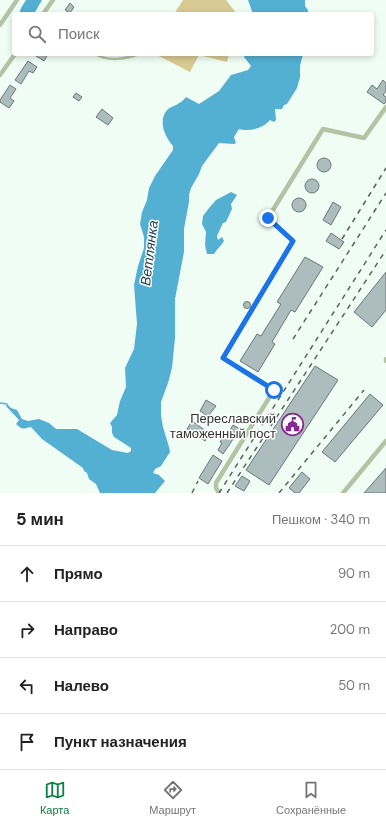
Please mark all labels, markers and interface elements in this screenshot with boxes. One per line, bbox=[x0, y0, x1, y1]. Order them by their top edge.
search box bbox=[12, 12, 374, 56]
icon: search bbox=[26, 23, 48, 45]
text: Поиск bbox=[58, 24, 100, 44]
route end bbox=[259, 209, 277, 227]
water label: Ветлянка bbox=[136, 219, 162, 287]
route start bbox=[265, 381, 283, 399]
place label: Переславский таможенный пост bbox=[170, 410, 276, 442]
public building icon: Переславский таможенный пост bbox=[279, 412, 305, 438]
text: 5 мин bbox=[16, 508, 64, 530]
text: Пешком · 340 m bbox=[272, 511, 370, 528]
icon: ahead bbox=[16, 563, 38, 585]
text: Прямо bbox=[54, 564, 103, 584]
text: 90 m bbox=[338, 565, 370, 582]
icon: right bbox=[16, 619, 38, 641]
text: Направо bbox=[54, 620, 118, 640]
text: 200 m bbox=[330, 621, 370, 638]
icon: left bbox=[16, 675, 38, 697]
text: Налево bbox=[54, 676, 109, 696]
text: 50 m bbox=[338, 677, 370, 694]
icon: arrive bbox=[16, 731, 38, 753]
text: Пункт назначения bbox=[54, 732, 187, 752]
tab: Карта bbox=[40, 779, 69, 817]
tab: Маршрут bbox=[149, 779, 196, 817]
tab: Сохранённые bbox=[276, 779, 346, 817]

